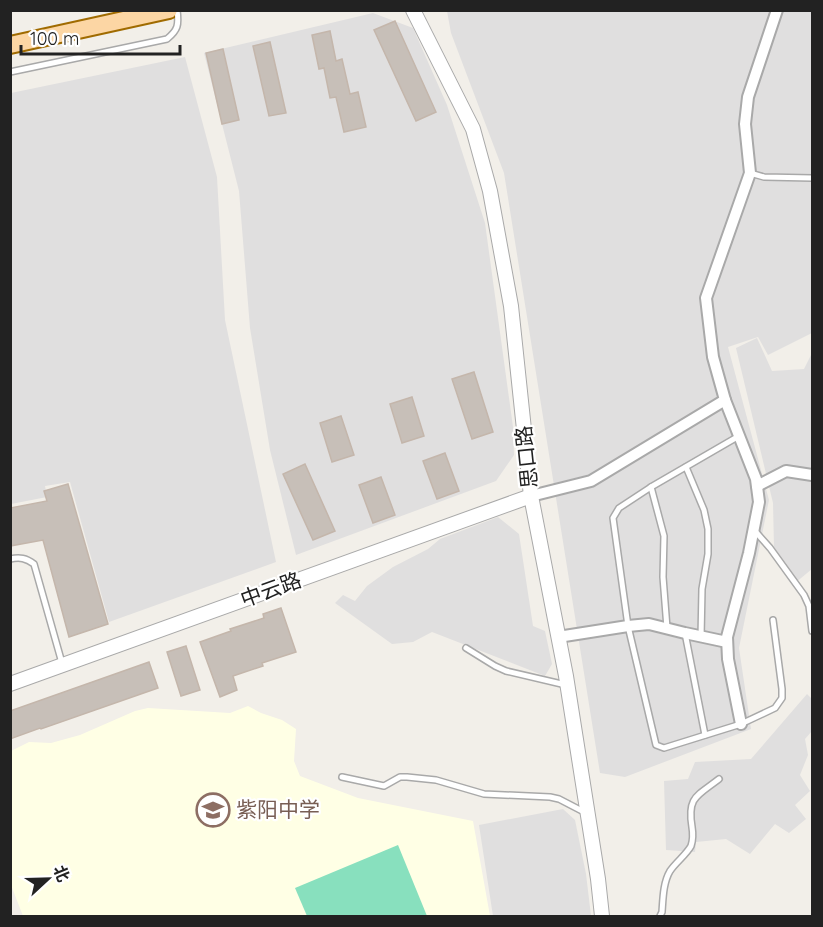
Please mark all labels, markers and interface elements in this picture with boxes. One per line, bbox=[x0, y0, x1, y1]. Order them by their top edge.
scale bar bbox=[21, 18, 180, 56]
text: 100 m bbox=[30, 27, 79, 50]
street label: 思口路 bbox=[510, 424, 542, 490]
street label: 中云路 bbox=[237, 566, 305, 612]
school or university icon: 紫阳中学 bbox=[195, 792, 231, 828]
place label: 紫阳中学 bbox=[236, 796, 320, 822]
north arrow bbox=[18, 849, 78, 909]
text: 北 bbox=[50, 862, 74, 885]

